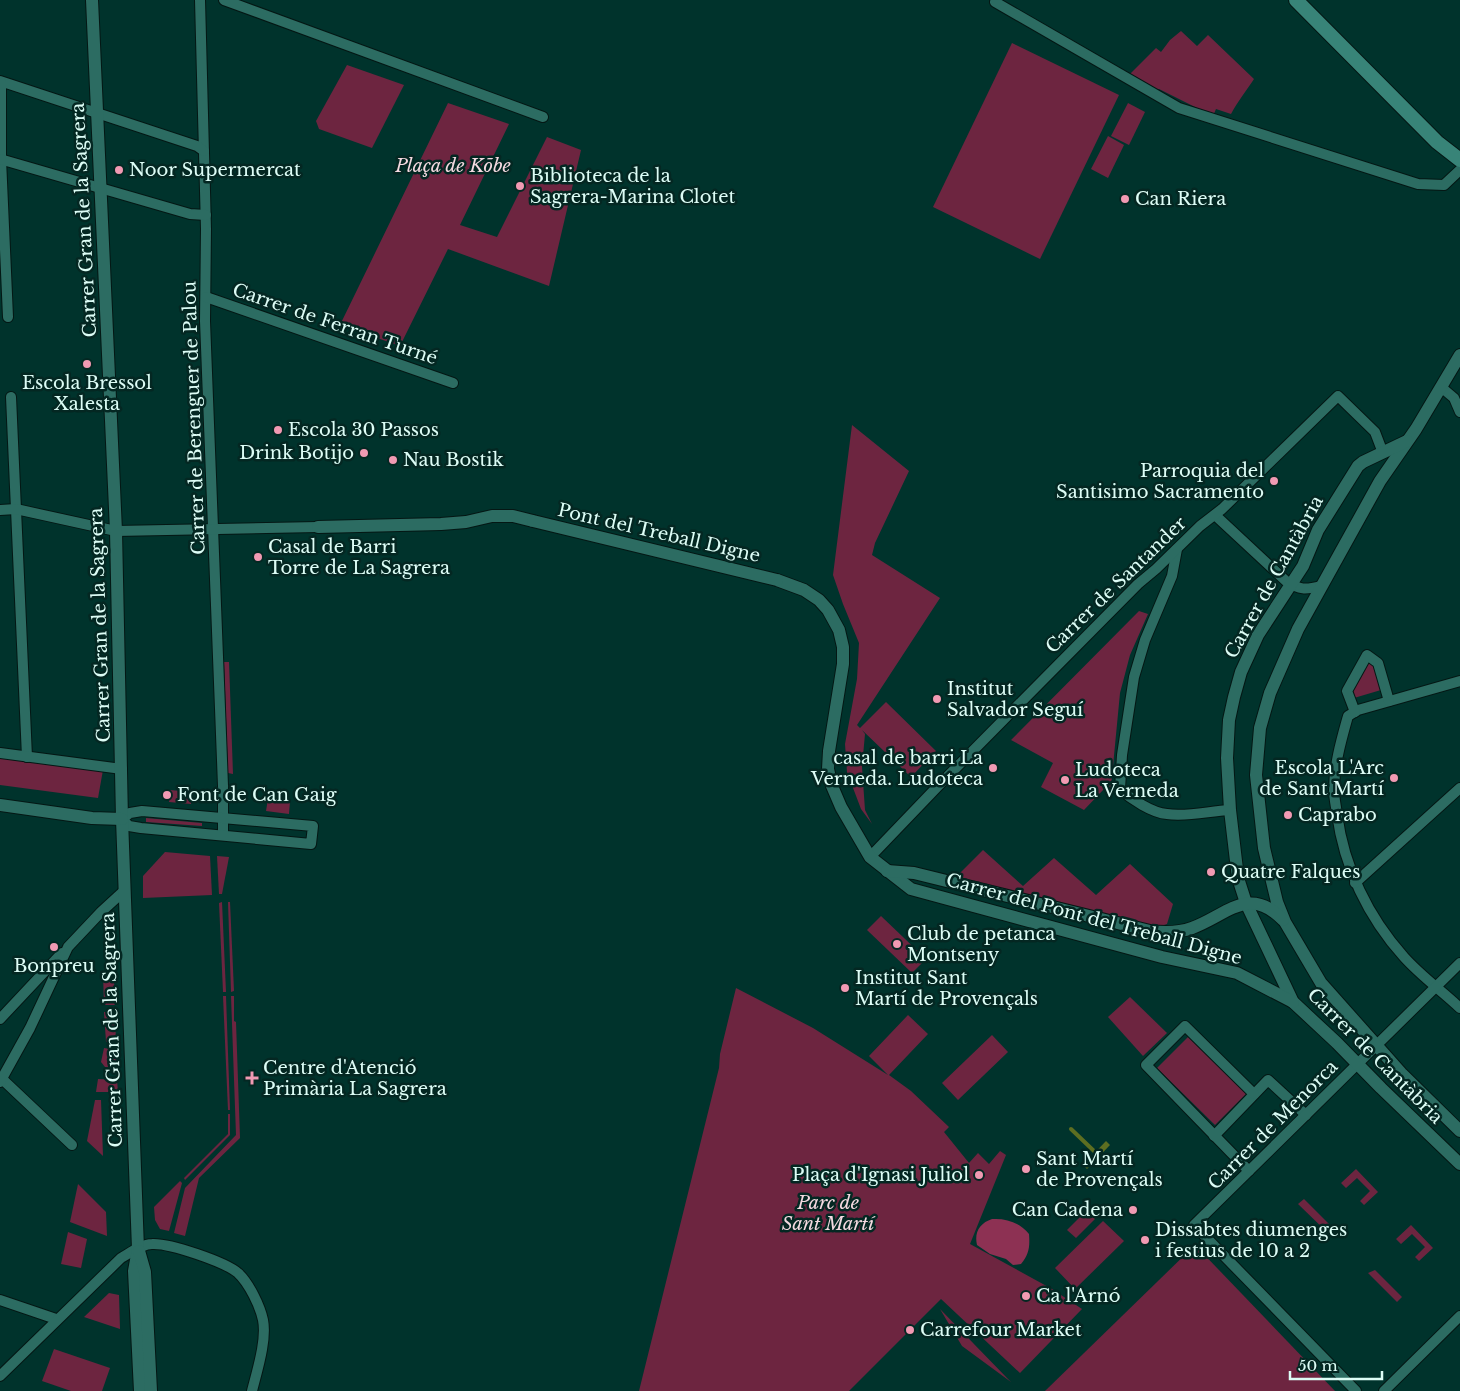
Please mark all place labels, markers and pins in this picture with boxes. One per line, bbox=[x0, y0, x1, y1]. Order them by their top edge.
place label: Noor Supermercat bbox=[129, 159, 301, 181]
marker: Noor Supermercat bbox=[113, 164, 125, 176]
place label: Biblioteca de la Sagrera-Marina Clotet bbox=[530, 165, 736, 208]
marker: Biblioteca de la Sagrera-Marina Clotet bbox=[514, 180, 526, 192]
place label: Can Riera bbox=[1135, 188, 1226, 210]
marker: Can Riera bbox=[1119, 193, 1131, 205]
marker: Escola Bressol Xalesta bbox=[81, 358, 93, 370]
place label: Escola Bressol Xalesta bbox=[22, 372, 152, 415]
place label: Escola 30 Passos bbox=[288, 419, 439, 441]
marker: Escola 30 Passos bbox=[272, 424, 284, 436]
place label: Drink Botijo bbox=[239, 442, 354, 464]
marker: Drink Botijo bbox=[358, 447, 370, 459]
place label: Nau Bostik bbox=[403, 449, 504, 471]
marker: Nau Bostik bbox=[387, 454, 399, 466]
place label: Parroquia del Santisimo Sacramento bbox=[1056, 460, 1264, 503]
marker: Parroquia del Santisimo Sacramento bbox=[1268, 475, 1280, 487]
place label: Casal de Barri Torre de La Sagrera bbox=[268, 536, 450, 579]
marker: Casal de Barri Torre de La Sagrera bbox=[252, 551, 264, 563]
place label: Institut Salvador Seguí bbox=[947, 678, 1084, 721]
marker: Institut Salvador Seguí bbox=[931, 693, 943, 705]
place label: casal de barri La Verneda. Ludoteca bbox=[810, 747, 983, 790]
place label: Escola L'Arc de Sant Martí bbox=[1259, 757, 1385, 800]
place label: Ludoteca La Verneda bbox=[1075, 759, 1179, 802]
marker: casal de barri La Verneda. Ludoteca bbox=[987, 762, 999, 774]
marker: Escola L'Arc de Sant Martí bbox=[1388, 772, 1400, 784]
marker: Ludoteca La Verneda bbox=[1059, 774, 1071, 786]
place label: Font de Can Gaig bbox=[177, 784, 337, 806]
marker: Font de Can Gaig bbox=[161, 789, 173, 801]
place label: Caprabo bbox=[1298, 804, 1377, 826]
marker: Caprabo bbox=[1282, 809, 1294, 821]
place label: Quatre Falques bbox=[1221, 861, 1360, 883]
marker: Quatre Falques bbox=[1205, 866, 1217, 878]
place label: Club de petanca Montseny bbox=[907, 923, 1055, 966]
marker: Club de petanca Montseny bbox=[891, 938, 903, 950]
marker: Bonpreu bbox=[48, 941, 60, 953]
place label: Bonpreu bbox=[14, 955, 94, 977]
place label: Institut Sant Martí de Provençals bbox=[855, 967, 1038, 1010]
marker: Institut Sant Martí de Provençals bbox=[839, 982, 851, 994]
place label: Centre d'Atenció Primària La Sagrera bbox=[263, 1057, 447, 1100]
marker: Centre d'Atenció Primària La Sagrera bbox=[245, 1071, 259, 1085]
place label: Sant Martí de Provençals bbox=[1036, 1148, 1163, 1191]
marker: Sant Martí de Provençals bbox=[1020, 1163, 1032, 1175]
place label: Plaça d'Ignasi Juliol bbox=[792, 1164, 969, 1186]
marker: Plaça d'Ignasi Juliol bbox=[973, 1169, 985, 1181]
place label: Can Cadena bbox=[1012, 1199, 1123, 1221]
marker: Can Cadena bbox=[1127, 1204, 1139, 1216]
place label: Dissabtes diumenges i festius de 10 a 2 bbox=[1155, 1219, 1347, 1262]
marker: Dissabtes diumenges i festius de 10 a 2 bbox=[1139, 1234, 1151, 1246]
place label: Ca l'Arnó bbox=[1036, 1285, 1121, 1307]
marker: Ca l'Arnó bbox=[1020, 1290, 1032, 1302]
place label: Carrefour Market bbox=[920, 1319, 1082, 1341]
marker: Carrefour Market bbox=[904, 1324, 916, 1336]

